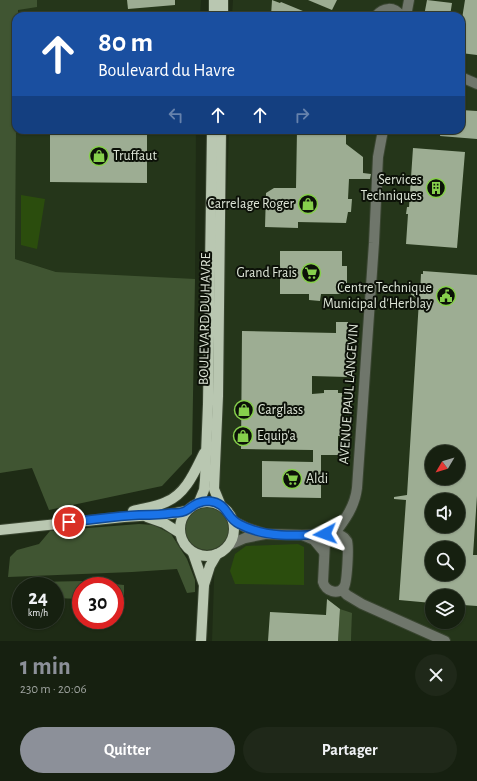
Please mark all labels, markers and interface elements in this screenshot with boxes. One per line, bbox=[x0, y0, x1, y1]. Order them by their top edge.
icon: ahead bbox=[32, 28, 84, 80]
text: 80 m bbox=[98, 29, 153, 57]
text: Boulevard du Havre bbox=[98, 62, 235, 80]
icon: left bbox=[165, 104, 187, 126]
icon: ahead bbox=[207, 104, 229, 126]
icon: ahead bbox=[249, 104, 271, 126]
icon: right bbox=[291, 104, 313, 126]
shop icon: Truffaut bbox=[88, 145, 110, 167]
place label: Truffaut bbox=[113, 149, 157, 163]
place label: Services Techniques bbox=[361, 173, 422, 203]
building icon: Services Techniques bbox=[425, 177, 447, 199]
shop icon: Carrelage Roger bbox=[297, 193, 319, 215]
place label: Carrelage Roger bbox=[207, 197, 294, 211]
street label: BOULEVARD DU HAVRE bbox=[197, 252, 213, 385]
supermarket icon: Grand Frais bbox=[300, 262, 322, 284]
place label: Grand Frais bbox=[236, 266, 297, 280]
place label: Centre Technique Municipal d'Herblay bbox=[323, 281, 432, 311]
public building icon: Centre Technique Municipal d'Herblay bbox=[435, 285, 457, 307]
street label: AVENUE PAUL LANGEVIN bbox=[337, 323, 361, 465]
shop icon: Carglass bbox=[233, 399, 255, 421]
place label: Carglass bbox=[258, 403, 303, 417]
shop icon: Equip'a bbox=[232, 425, 254, 447]
place label: Equip'a bbox=[257, 429, 297, 443]
north arrow bbox=[425, 445, 465, 485]
map controls bbox=[425, 445, 465, 629]
supermarket icon: Aldi bbox=[281, 468, 303, 490]
place label: Aldi bbox=[306, 472, 328, 486]
button: sound bbox=[425, 493, 465, 533]
pin bbox=[52, 505, 86, 539]
icon: arrive bbox=[58, 511, 80, 533]
position arrow bbox=[304, 513, 346, 555]
button: search bbox=[425, 541, 465, 581]
speed limit sign: 30 bbox=[72, 577, 124, 629]
text: 24 bbox=[28, 588, 48, 608]
button: layers bbox=[425, 589, 465, 629]
text: km/h bbox=[28, 608, 48, 618]
button: close bbox=[415, 654, 457, 696]
text: 1 min bbox=[20, 655, 71, 679]
text: 230 m · 20:06 bbox=[20, 683, 87, 696]
button: Quitter bbox=[20, 727, 235, 773]
button: Partager bbox=[243, 727, 457, 773]

